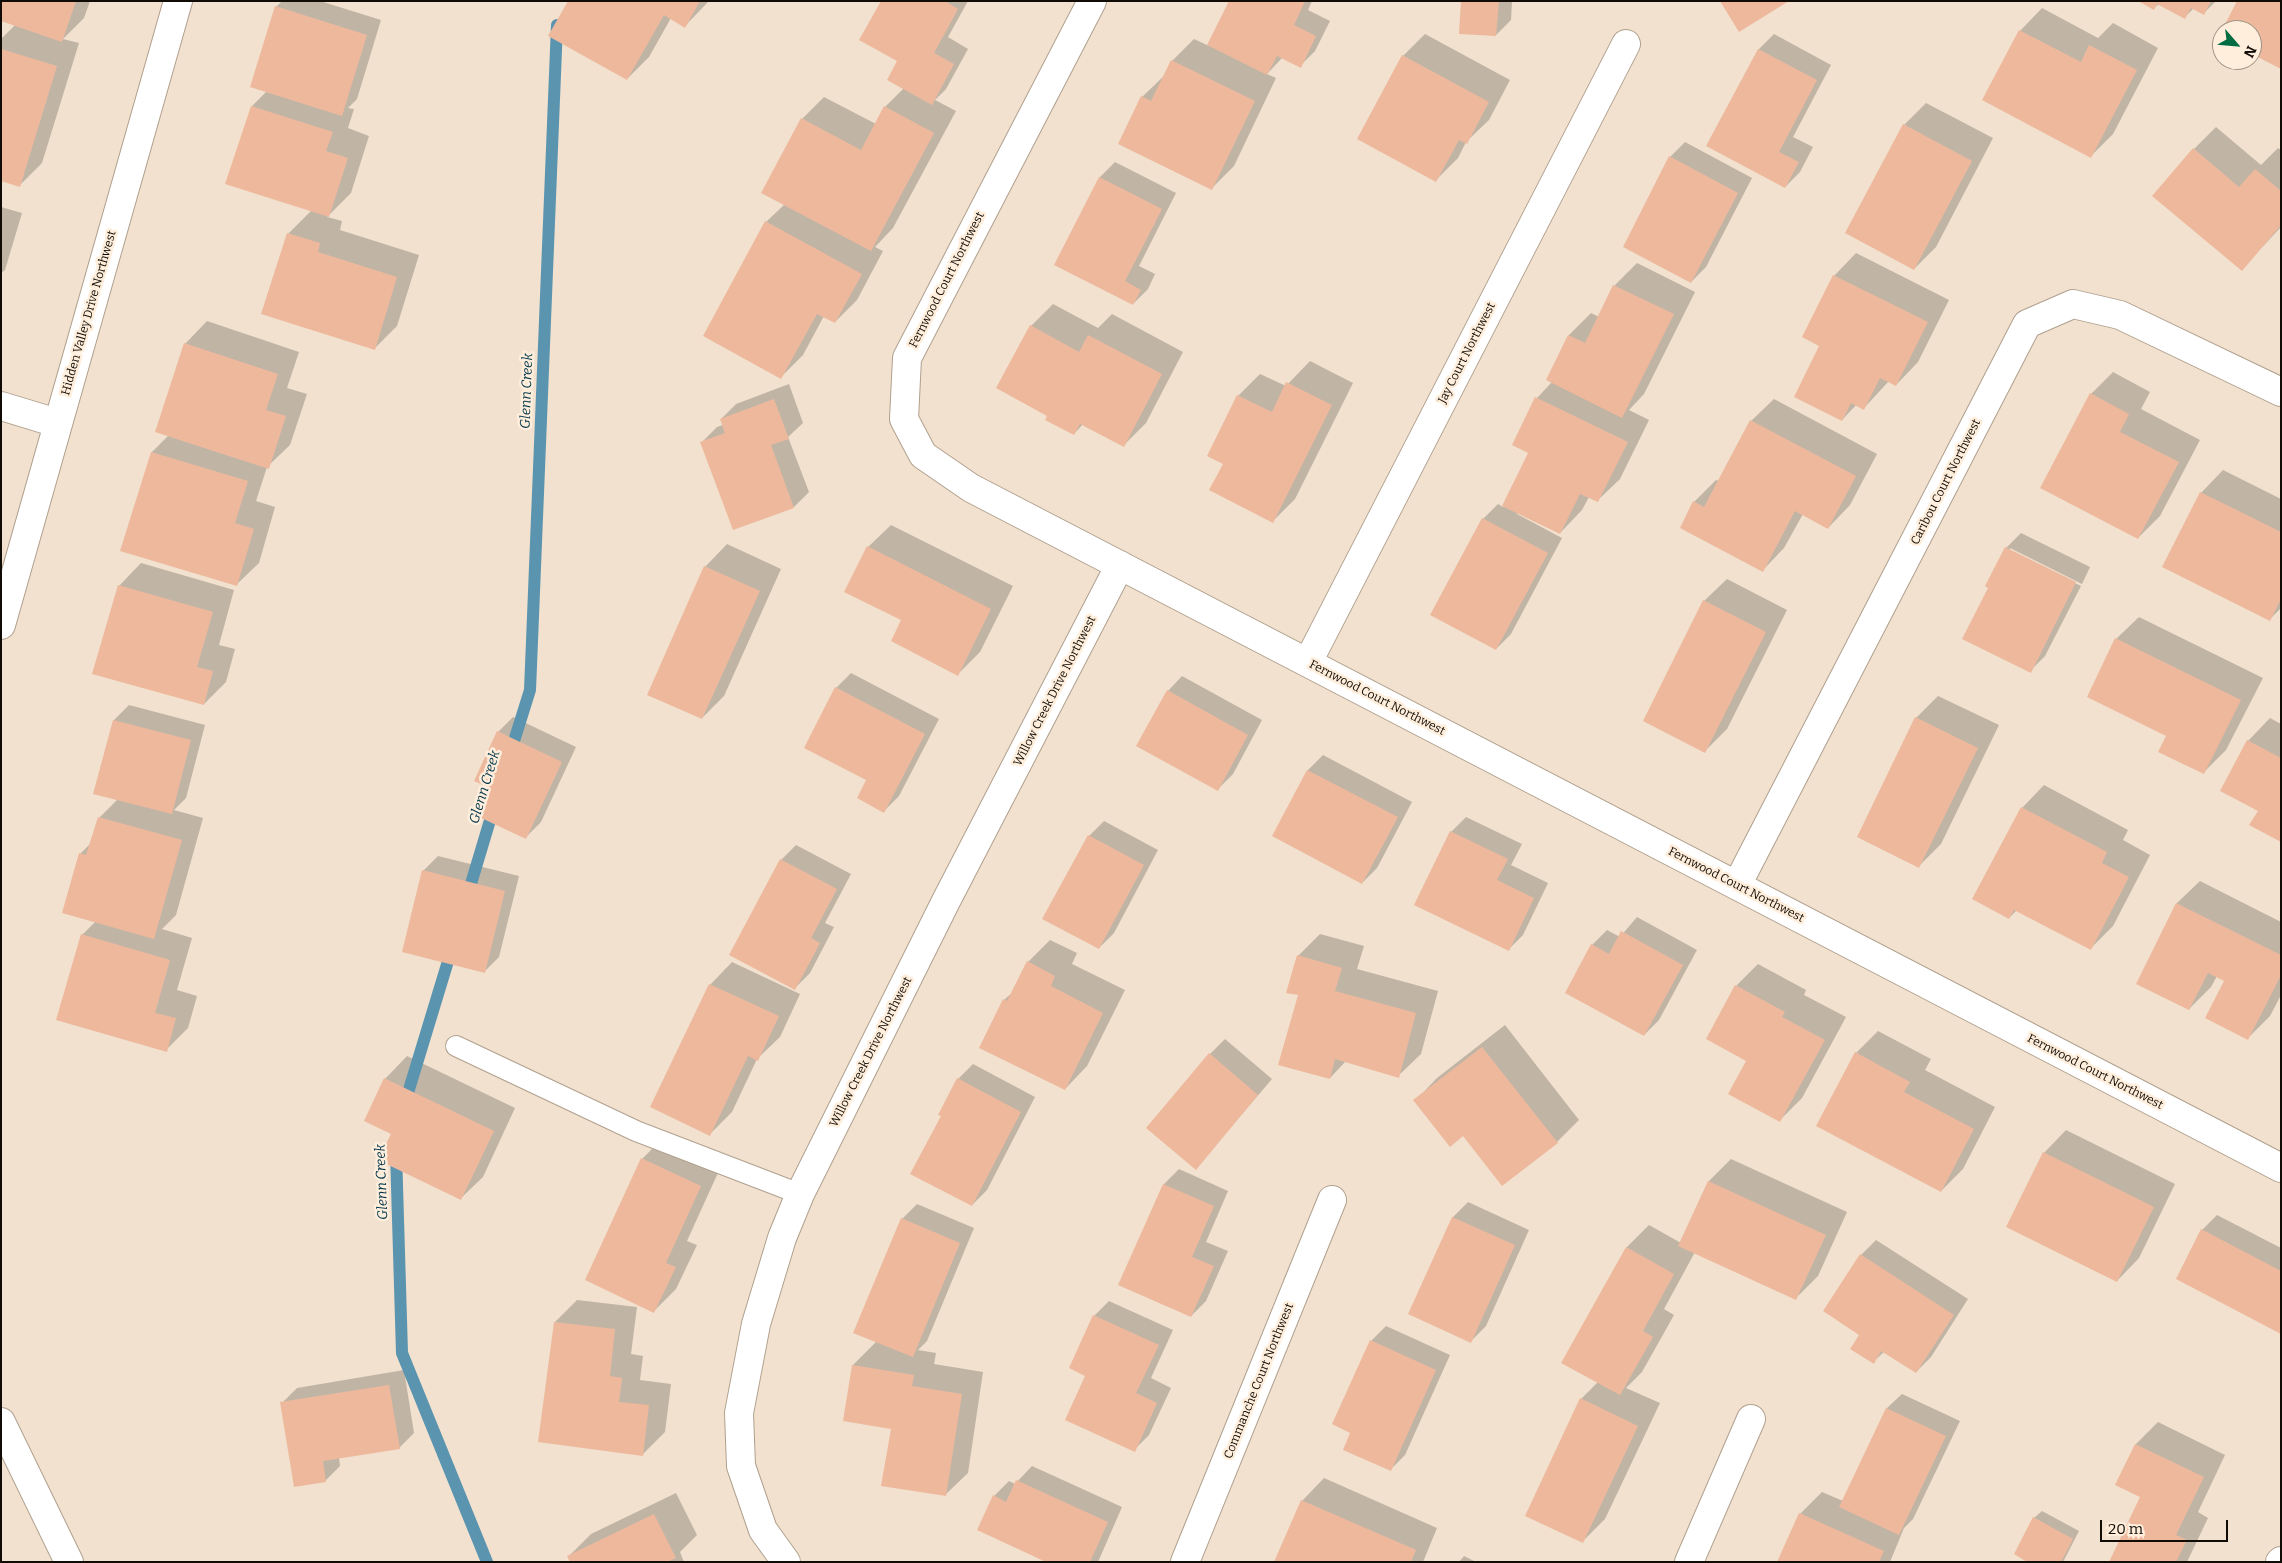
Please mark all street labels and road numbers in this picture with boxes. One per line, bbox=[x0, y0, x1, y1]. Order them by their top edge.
street label: Fernwood Court Northwest bbox=[906, 210, 988, 350]
street label: Hidden Valley Drive Northwest bbox=[59, 229, 119, 397]
street label: Jay Court Northwest bbox=[1435, 300, 1499, 406]
street label: Caribou Court Northwest bbox=[1908, 417, 1984, 547]
street label: Willow Creek Drive Northwest bbox=[1011, 614, 1099, 768]
street label: Fernwood Court Northwest bbox=[1307, 657, 1447, 739]
street label: Fernwood Court Northwest bbox=[1666, 844, 1806, 926]
street label: Willow Creek Drive Northwest bbox=[827, 975, 915, 1129]
street label: Fernwood Court Northwest bbox=[2025, 1031, 2165, 1113]
street label: Commanche Court Northwest bbox=[1221, 1301, 1297, 1461]

